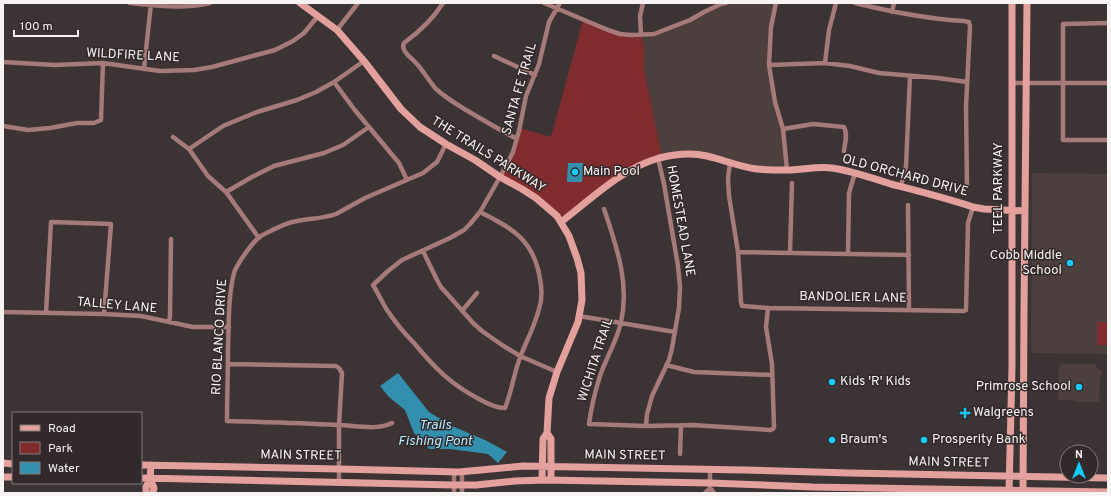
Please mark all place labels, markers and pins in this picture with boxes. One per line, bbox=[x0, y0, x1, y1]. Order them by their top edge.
place label: Main Pool bbox=[583, 164, 640, 180]
marker: Main Pool bbox=[570, 167, 580, 177]
place label: Cobb Middle School bbox=[990, 248, 1062, 279]
marker: Cobb Middle School bbox=[1065, 258, 1075, 268]
place label: Kids 'R' Kids bbox=[840, 374, 911, 390]
marker: Kids 'R' Kids bbox=[827, 377, 837, 387]
place label: Primrose School bbox=[976, 379, 1071, 395]
marker: Primrose School bbox=[1074, 382, 1084, 392]
place label: Walgreens bbox=[973, 405, 1034, 421]
marker: Walgreens bbox=[960, 408, 970, 418]
place label: Braum's bbox=[840, 432, 887, 448]
place label: Prosperity Bank bbox=[932, 432, 1026, 448]
marker: Braum's bbox=[827, 435, 837, 445]
marker: Prosperity Bank bbox=[919, 435, 929, 445]

